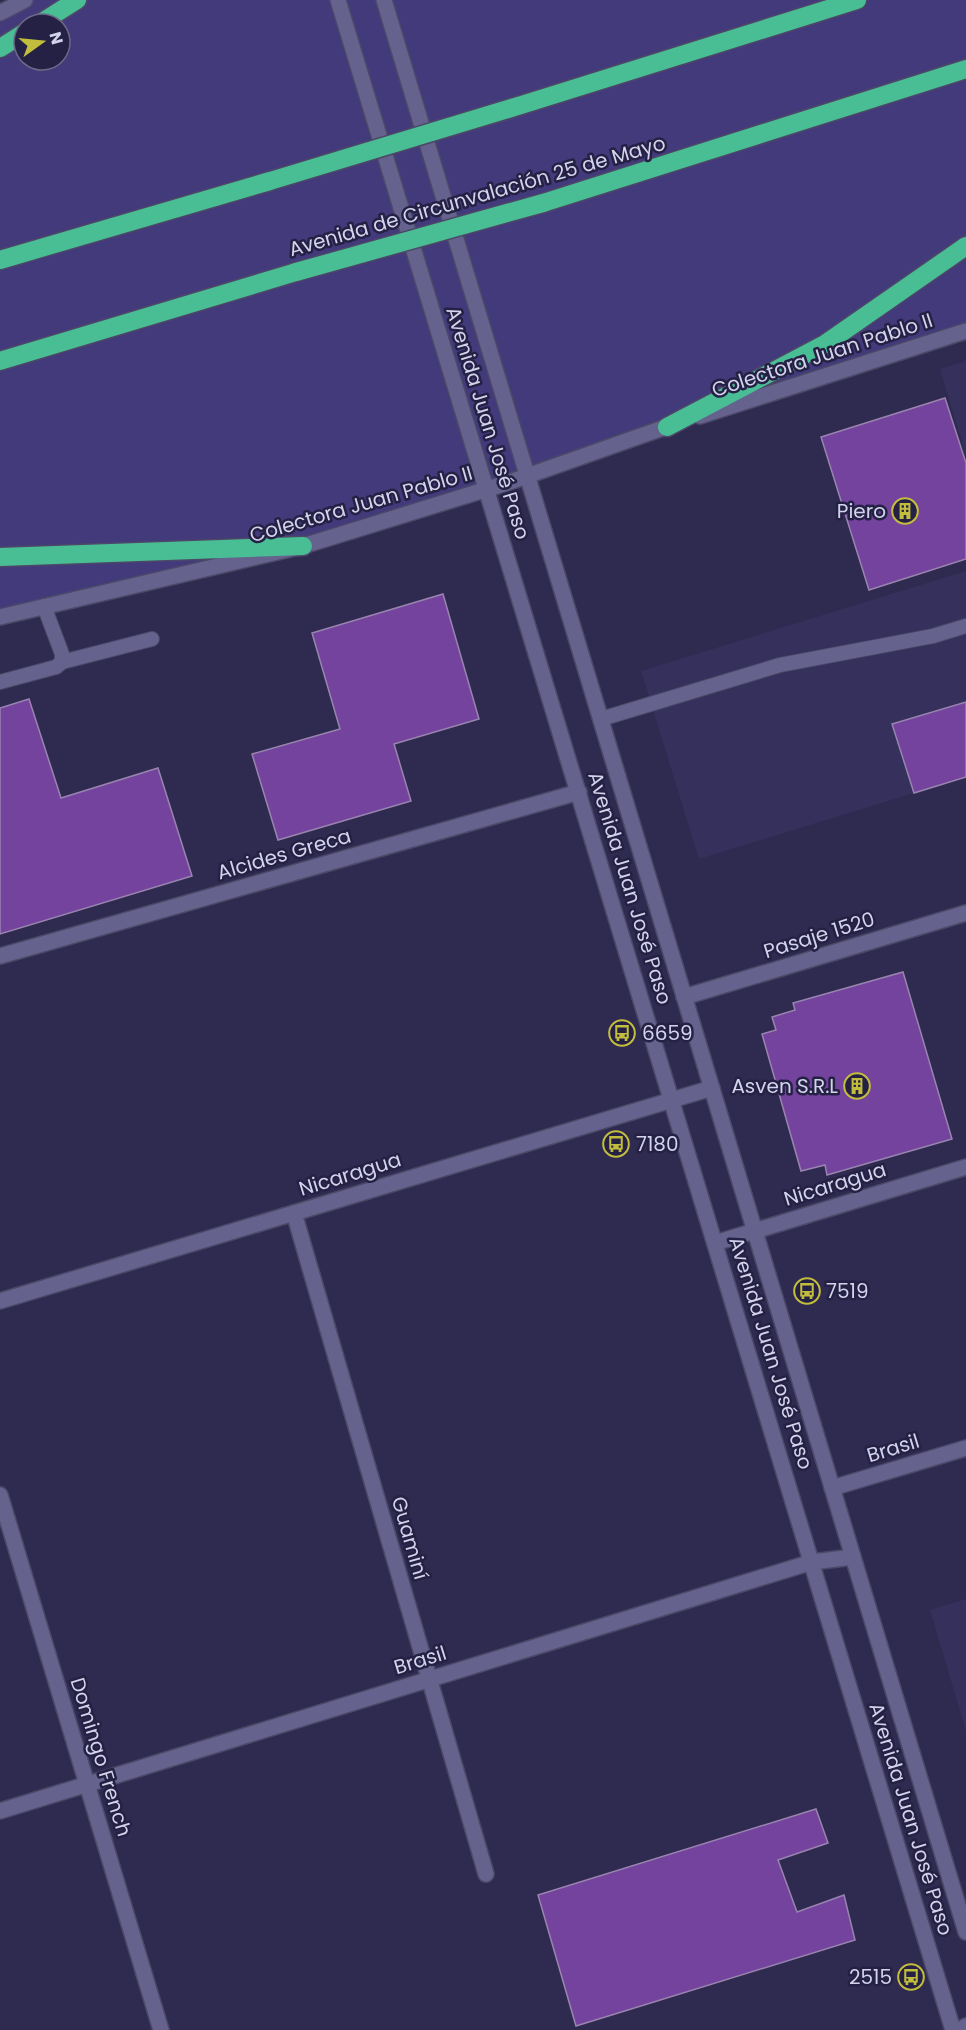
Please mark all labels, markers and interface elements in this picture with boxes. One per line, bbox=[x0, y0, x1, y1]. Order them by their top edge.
north arrow bbox=[12, 12, 72, 72]
text: N bbox=[43, 29, 69, 47]
street label: Avenida de Circunvalación 25 de Mayo bbox=[285, 129, 669, 263]
street label: Avenida Juan José Paso bbox=[439, 303, 537, 543]
street label: Colectora Juan Pablo II bbox=[708, 306, 936, 404]
street label: Colectora Juan Pablo II bbox=[246, 459, 476, 549]
building icon: Piero bbox=[890, 496, 920, 526]
place label: Piero bbox=[837, 497, 886, 525]
street label: Avenida Juan José Paso bbox=[581, 768, 679, 1008]
street label: Alcides Greca bbox=[214, 821, 354, 887]
street label: Pasaje 1520 bbox=[760, 905, 878, 965]
bus stop icon: 6659 bbox=[607, 1018, 637, 1048]
place label: 6659 bbox=[642, 1019, 693, 1047]
building icon: Asven S.R.L bbox=[842, 1071, 872, 1101]
place label: Asven S.R.L bbox=[731, 1072, 838, 1100]
bus stop icon: 7180 bbox=[601, 1129, 631, 1159]
place label: 7180 bbox=[636, 1130, 679, 1158]
street label: Nicaragua bbox=[295, 1145, 405, 1203]
street label: Nicaragua bbox=[780, 1155, 890, 1213]
street label: Avenida Juan José Paso bbox=[722, 1233, 820, 1473]
bus stop icon: 7519 bbox=[792, 1276, 822, 1306]
place label: 7519 bbox=[826, 1277, 868, 1305]
street label: Brasil bbox=[863, 1427, 923, 1469]
street label: Guaminí bbox=[385, 1493, 435, 1583]
street label: Brasil bbox=[390, 1639, 450, 1681]
street label: Domingo French bbox=[64, 1674, 138, 1840]
street label: Avenida Juan José Paso bbox=[862, 1699, 960, 1939]
bus stop icon: 2515 bbox=[896, 1962, 926, 1992]
place label: 2515 bbox=[849, 1963, 892, 1991]

